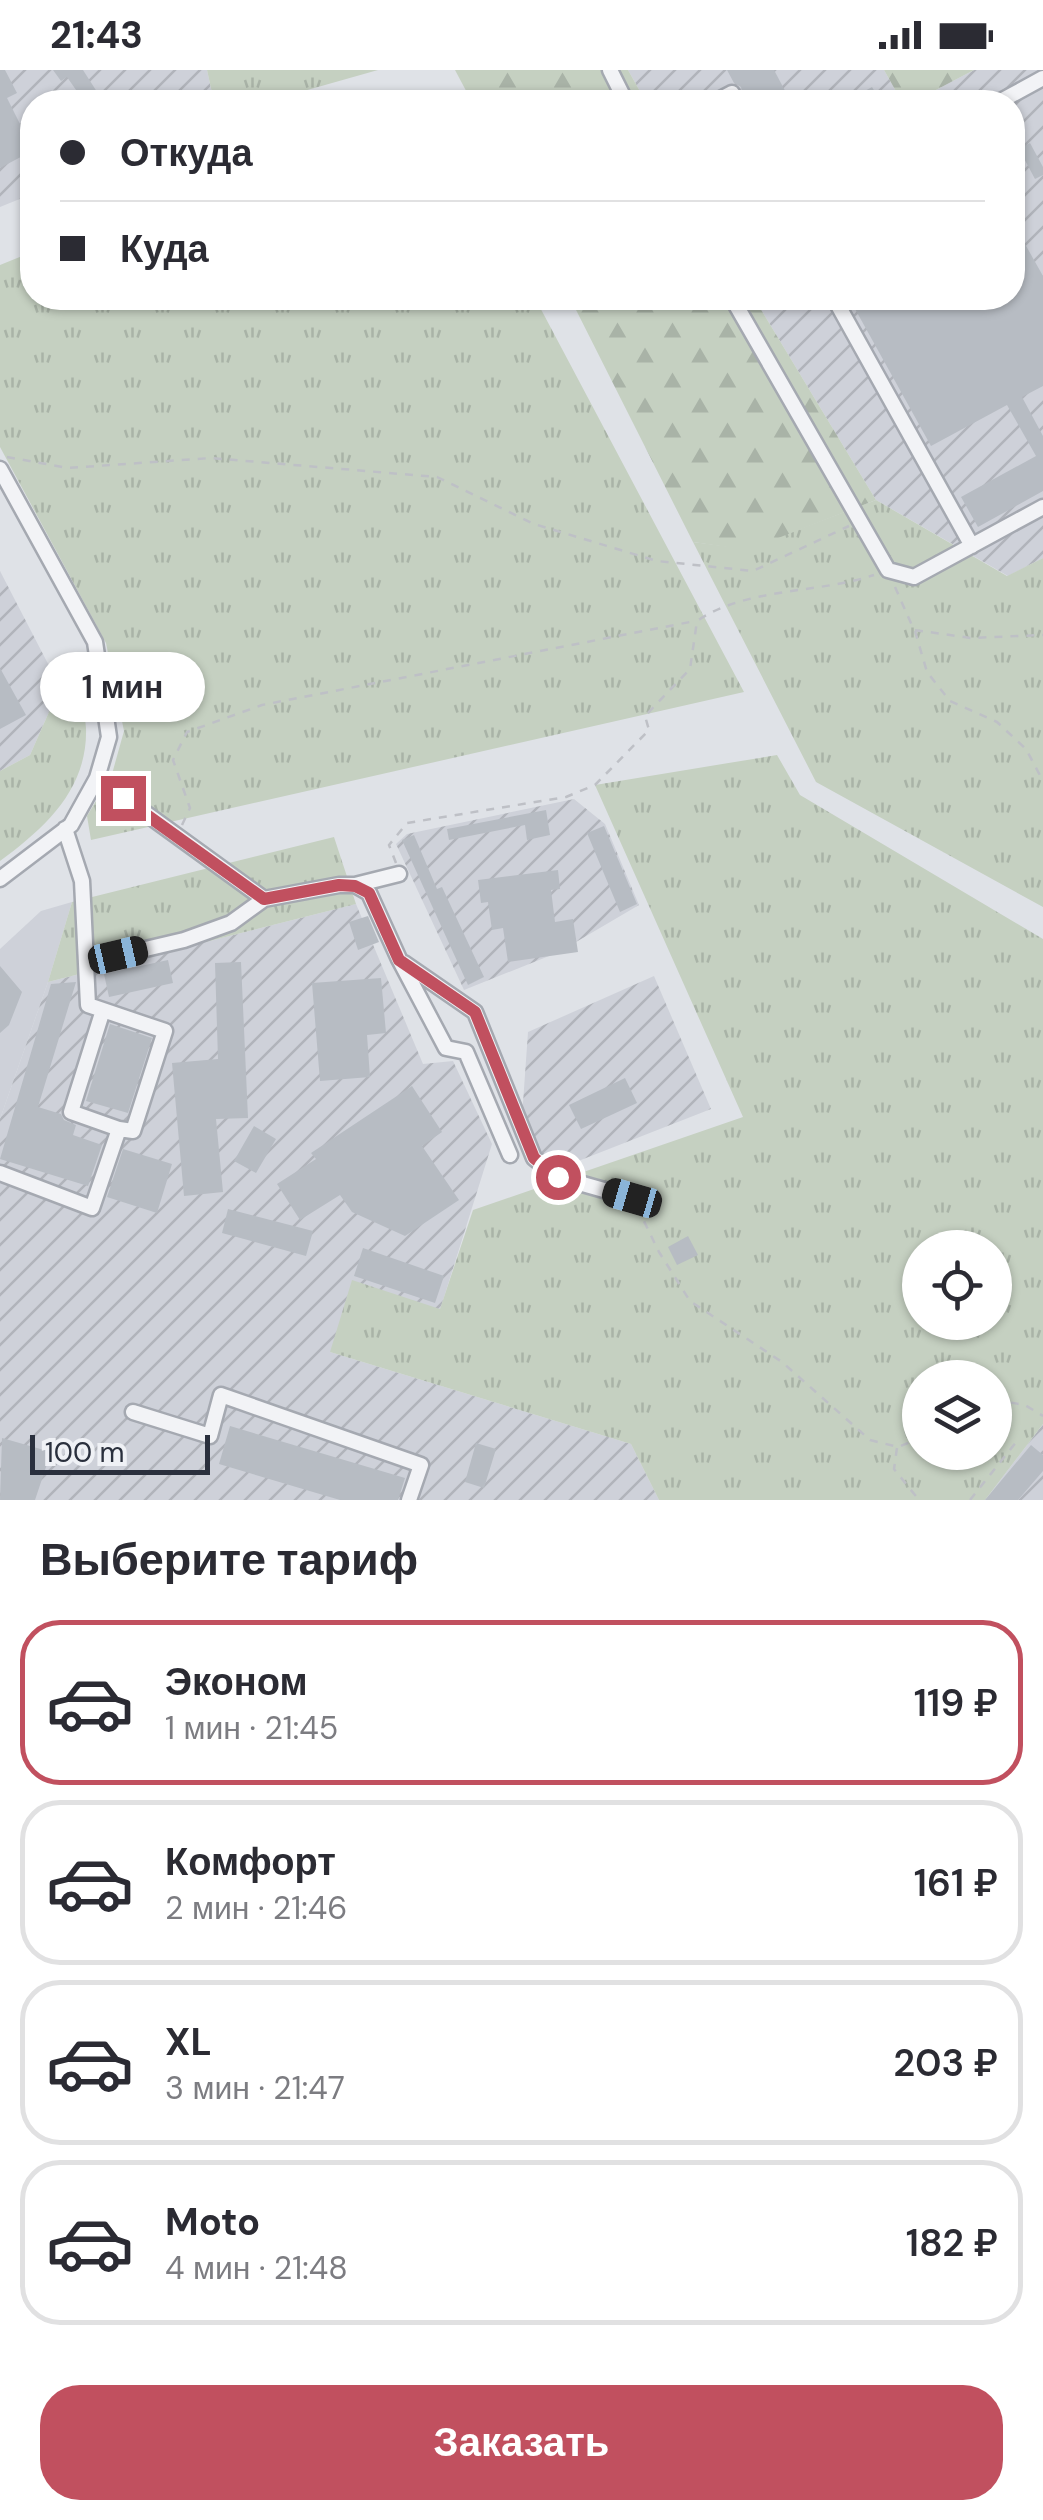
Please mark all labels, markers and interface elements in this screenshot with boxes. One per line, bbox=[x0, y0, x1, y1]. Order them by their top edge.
text: 21:43 bbox=[50, 10, 143, 60]
text: Откуда bbox=[120, 128, 253, 178]
text: Куда bbox=[120, 224, 209, 274]
callout: 1 мин bbox=[41, 653, 206, 723]
text: 1 мин bbox=[82, 666, 163, 708]
route end bbox=[101, 776, 146, 821]
car bbox=[85, 934, 151, 976]
route start bbox=[536, 1155, 581, 1200]
car bbox=[599, 1175, 665, 1221]
map controls bbox=[902, 1230, 1012, 1470]
button: locate bbox=[902, 1230, 1012, 1340]
button: layers bbox=[902, 1360, 1012, 1470]
scale bar bbox=[30, 1430, 210, 1474]
text: 100 m bbox=[45, 1434, 124, 1471]
text: Выберите тариф bbox=[40, 1530, 418, 1589]
text: Эконом bbox=[165, 1657, 308, 1707]
icon: car bbox=[45, 1658, 135, 1748]
text: 119 ₽ bbox=[914, 1678, 998, 1728]
text: 1 мин · 21:45 bbox=[165, 1707, 338, 1749]
text: Комфорт bbox=[165, 1837, 336, 1887]
icon: car bbox=[45, 1838, 135, 1928]
text: 161 ₽ bbox=[914, 1858, 998, 1908]
text: 2 мин · 21:46 bbox=[165, 1887, 347, 1929]
text: XL bbox=[165, 2017, 212, 2067]
icon: car bbox=[45, 2018, 135, 2108]
text: 203 ₽ bbox=[893, 2038, 998, 2088]
text: 3 мин · 21:47 bbox=[165, 2067, 345, 2109]
text: Moto bbox=[165, 2197, 260, 2247]
icon: car bbox=[45, 2198, 135, 2288]
text: 182 ₽ bbox=[906, 2218, 998, 2268]
text: 4 мин · 21:48 bbox=[165, 2247, 348, 2289]
button: Заказать bbox=[40, 2385, 1003, 2500]

